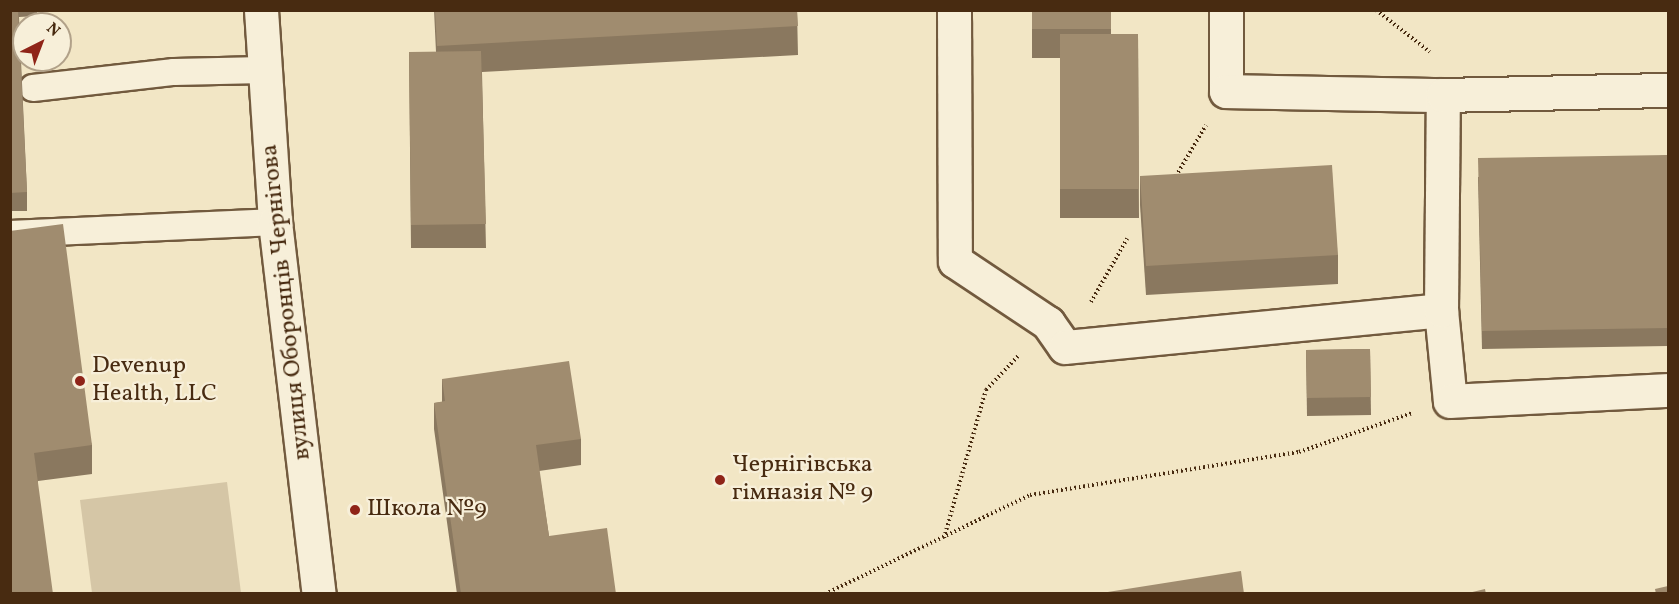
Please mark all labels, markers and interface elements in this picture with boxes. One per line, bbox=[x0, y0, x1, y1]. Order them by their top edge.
north arrow bbox=[12, 12, 72, 72]
text: N bbox=[41, 18, 64, 42]
street label: вулиця Оборонців Чернігова bbox=[256, 143, 318, 461]
place label: Devenup Health, LLC bbox=[92, 353, 217, 409]
marker: Devenup Health, LLC bbox=[73, 374, 87, 388]
place label: Чернігівська гімназія № 9 bbox=[732, 452, 873, 508]
marker: Чернігівська гімназія № 9 bbox=[713, 473, 727, 487]
place label: Школа №9 bbox=[367, 496, 487, 524]
marker: Школа №9 bbox=[348, 503, 362, 517]

